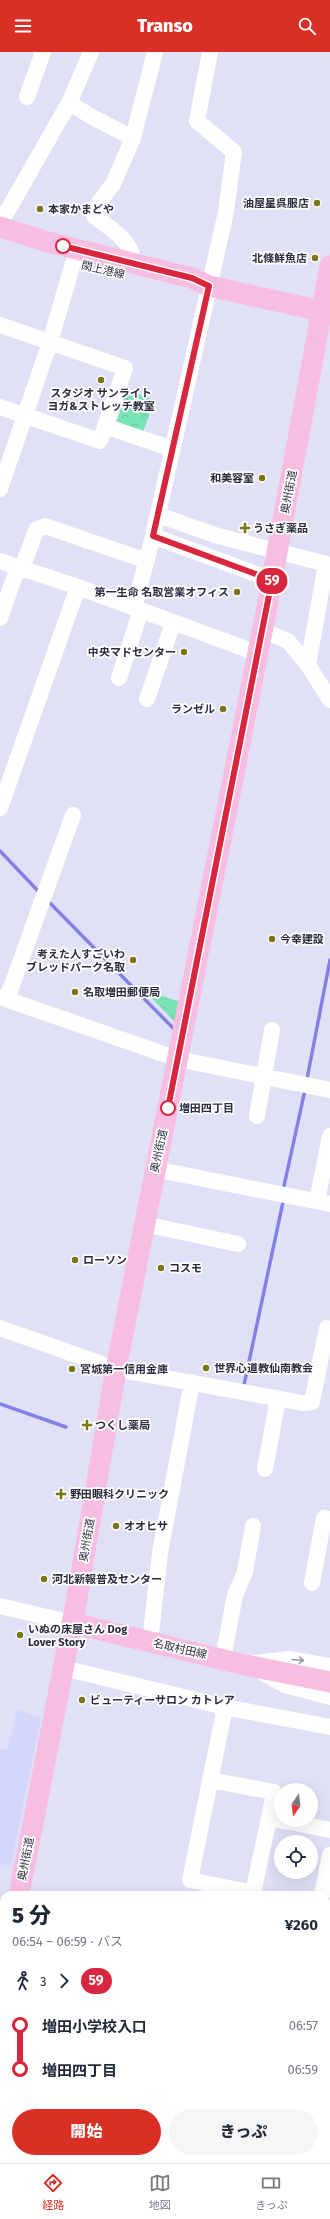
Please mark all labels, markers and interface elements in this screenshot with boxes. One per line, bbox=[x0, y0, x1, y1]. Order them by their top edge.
icon: menu bbox=[12, 15, 34, 37]
text: Transo bbox=[137, 15, 193, 37]
icon: search bbox=[296, 15, 318, 37]
place label: 油屋星呉服店 bbox=[243, 197, 309, 210]
marker: 油屋星呉服店 bbox=[312, 198, 322, 208]
place label: 本家かまどや bbox=[48, 203, 114, 216]
marker: 本家かまどや bbox=[35, 204, 45, 214]
unlabelled marker bbox=[55, 238, 71, 254]
place label: 北條鮮魚店 bbox=[252, 252, 307, 265]
marker: 北條鮮魚店 bbox=[310, 253, 320, 263]
street label: 閖上港線 bbox=[80, 259, 126, 281]
marker: スタジオ サンライト ヨガ&ストレッチ教室 bbox=[96, 375, 106, 385]
place label: スタジオ サンライト ヨガ&ストレッチ教室 bbox=[47, 387, 155, 413]
street label: 奥州街道 bbox=[278, 469, 300, 515]
place label: 和美容室 bbox=[210, 472, 254, 485]
marker: 和美容室 bbox=[257, 473, 267, 483]
place label: うさぎ薬品 bbox=[253, 522, 308, 535]
marker: うさぎ薬品 bbox=[240, 523, 250, 533]
line badge: 59 bbox=[254, 568, 290, 594]
text: 59 bbox=[264, 572, 280, 589]
place label: 第一生命 名取営業オフィス bbox=[95, 586, 229, 599]
marker: 第一生命 名取営業オフィス bbox=[232, 587, 242, 597]
place label: 中央マドセンター bbox=[88, 646, 176, 659]
marker: 中央マドセンター bbox=[179, 647, 189, 657]
place label: ランゼル bbox=[171, 703, 215, 716]
marker: ランゼル bbox=[218, 704, 228, 714]
place label: 今幸建設 bbox=[280, 933, 324, 946]
marker: 今幸建設 bbox=[267, 934, 277, 944]
place label: 考えた人すごいわ ブレッドパーク名取 bbox=[26, 948, 125, 974]
marker: 考えた人すごいわ ブレッドパーク名取 bbox=[128, 955, 138, 965]
place label: 名取増田郵便局 bbox=[83, 986, 160, 999]
marker: 名取増田郵便局 bbox=[70, 987, 80, 997]
marker: 増田四丁目 bbox=[160, 1100, 176, 1116]
place label: 増田四丁目 bbox=[179, 1102, 234, 1115]
street label: 奥州街道 bbox=[148, 1128, 170, 1174]
place label: ローソン bbox=[83, 1254, 127, 1267]
marker: ローソン bbox=[70, 1255, 80, 1265]
place label: コスモ bbox=[169, 1262, 202, 1275]
marker: コスモ bbox=[156, 1263, 166, 1273]
place label: 世界心道教仙南教会 bbox=[214, 1362, 313, 1375]
place label: 宮城第一信用金庫 bbox=[80, 1363, 168, 1376]
marker: 世界心道教仙南教会 bbox=[201, 1363, 211, 1373]
marker: 宮城第一信用金庫 bbox=[67, 1364, 77, 1374]
place label: つくし薬局 bbox=[95, 1419, 150, 1432]
marker: つくし薬局 bbox=[82, 1420, 92, 1430]
marker: 野田眼科クリニック bbox=[55, 1488, 67, 1500]
place label: 野田眼科クリニック bbox=[70, 1488, 169, 1501]
street label: 奥州街道 bbox=[77, 1517, 97, 1563]
place label: オオヒサ bbox=[124, 1520, 168, 1533]
marker: オオヒサ bbox=[111, 1521, 121, 1531]
place label: 河北新報普及センター bbox=[52, 1573, 162, 1586]
marker: 河北新報普及センター bbox=[39, 1574, 49, 1584]
place label: いぬの床屋さん Dog Lover Story bbox=[28, 1623, 128, 1649]
marker: いぬの床屋さん Dog Lover Story bbox=[15, 1630, 25, 1640]
street label: 名取村田線 bbox=[152, 1636, 208, 1662]
one-way arrow bbox=[291, 1656, 304, 1664]
place label: ビューティーサロン カトレア bbox=[90, 1694, 235, 1707]
marker: ビューティーサロン カトレア bbox=[77, 1695, 87, 1705]
north arrow bbox=[274, 1783, 318, 1827]
map controls bbox=[274, 1783, 318, 1879]
button: locate bbox=[274, 1835, 318, 1879]
street label: 奥州街道 bbox=[15, 1836, 37, 1882]
text: 5 分 bbox=[12, 1902, 51, 1929]
text: ¥260 bbox=[285, 1916, 318, 1934]
text: 06:54 – 06:59 · バス bbox=[12, 1934, 123, 1949]
icon: walk bbox=[12, 1970, 34, 1992]
icon: forward bbox=[53, 1970, 75, 1992]
text: 59 bbox=[89, 1972, 104, 1989]
text: 3 bbox=[40, 1974, 47, 1989]
text: 増田小学校入口 bbox=[42, 2018, 147, 2036]
text: 06:57 bbox=[289, 2018, 318, 2033]
text: 増田四丁目 bbox=[42, 2062, 117, 2080]
text: 06:59 bbox=[288, 2062, 318, 2077]
button: 開始 bbox=[12, 2109, 161, 2155]
button: きっぷ bbox=[169, 2109, 318, 2155]
tab: 経路 bbox=[42, 2172, 64, 2212]
tab: 地図 bbox=[149, 2172, 171, 2212]
tab: きっぷ bbox=[255, 2172, 288, 2212]

